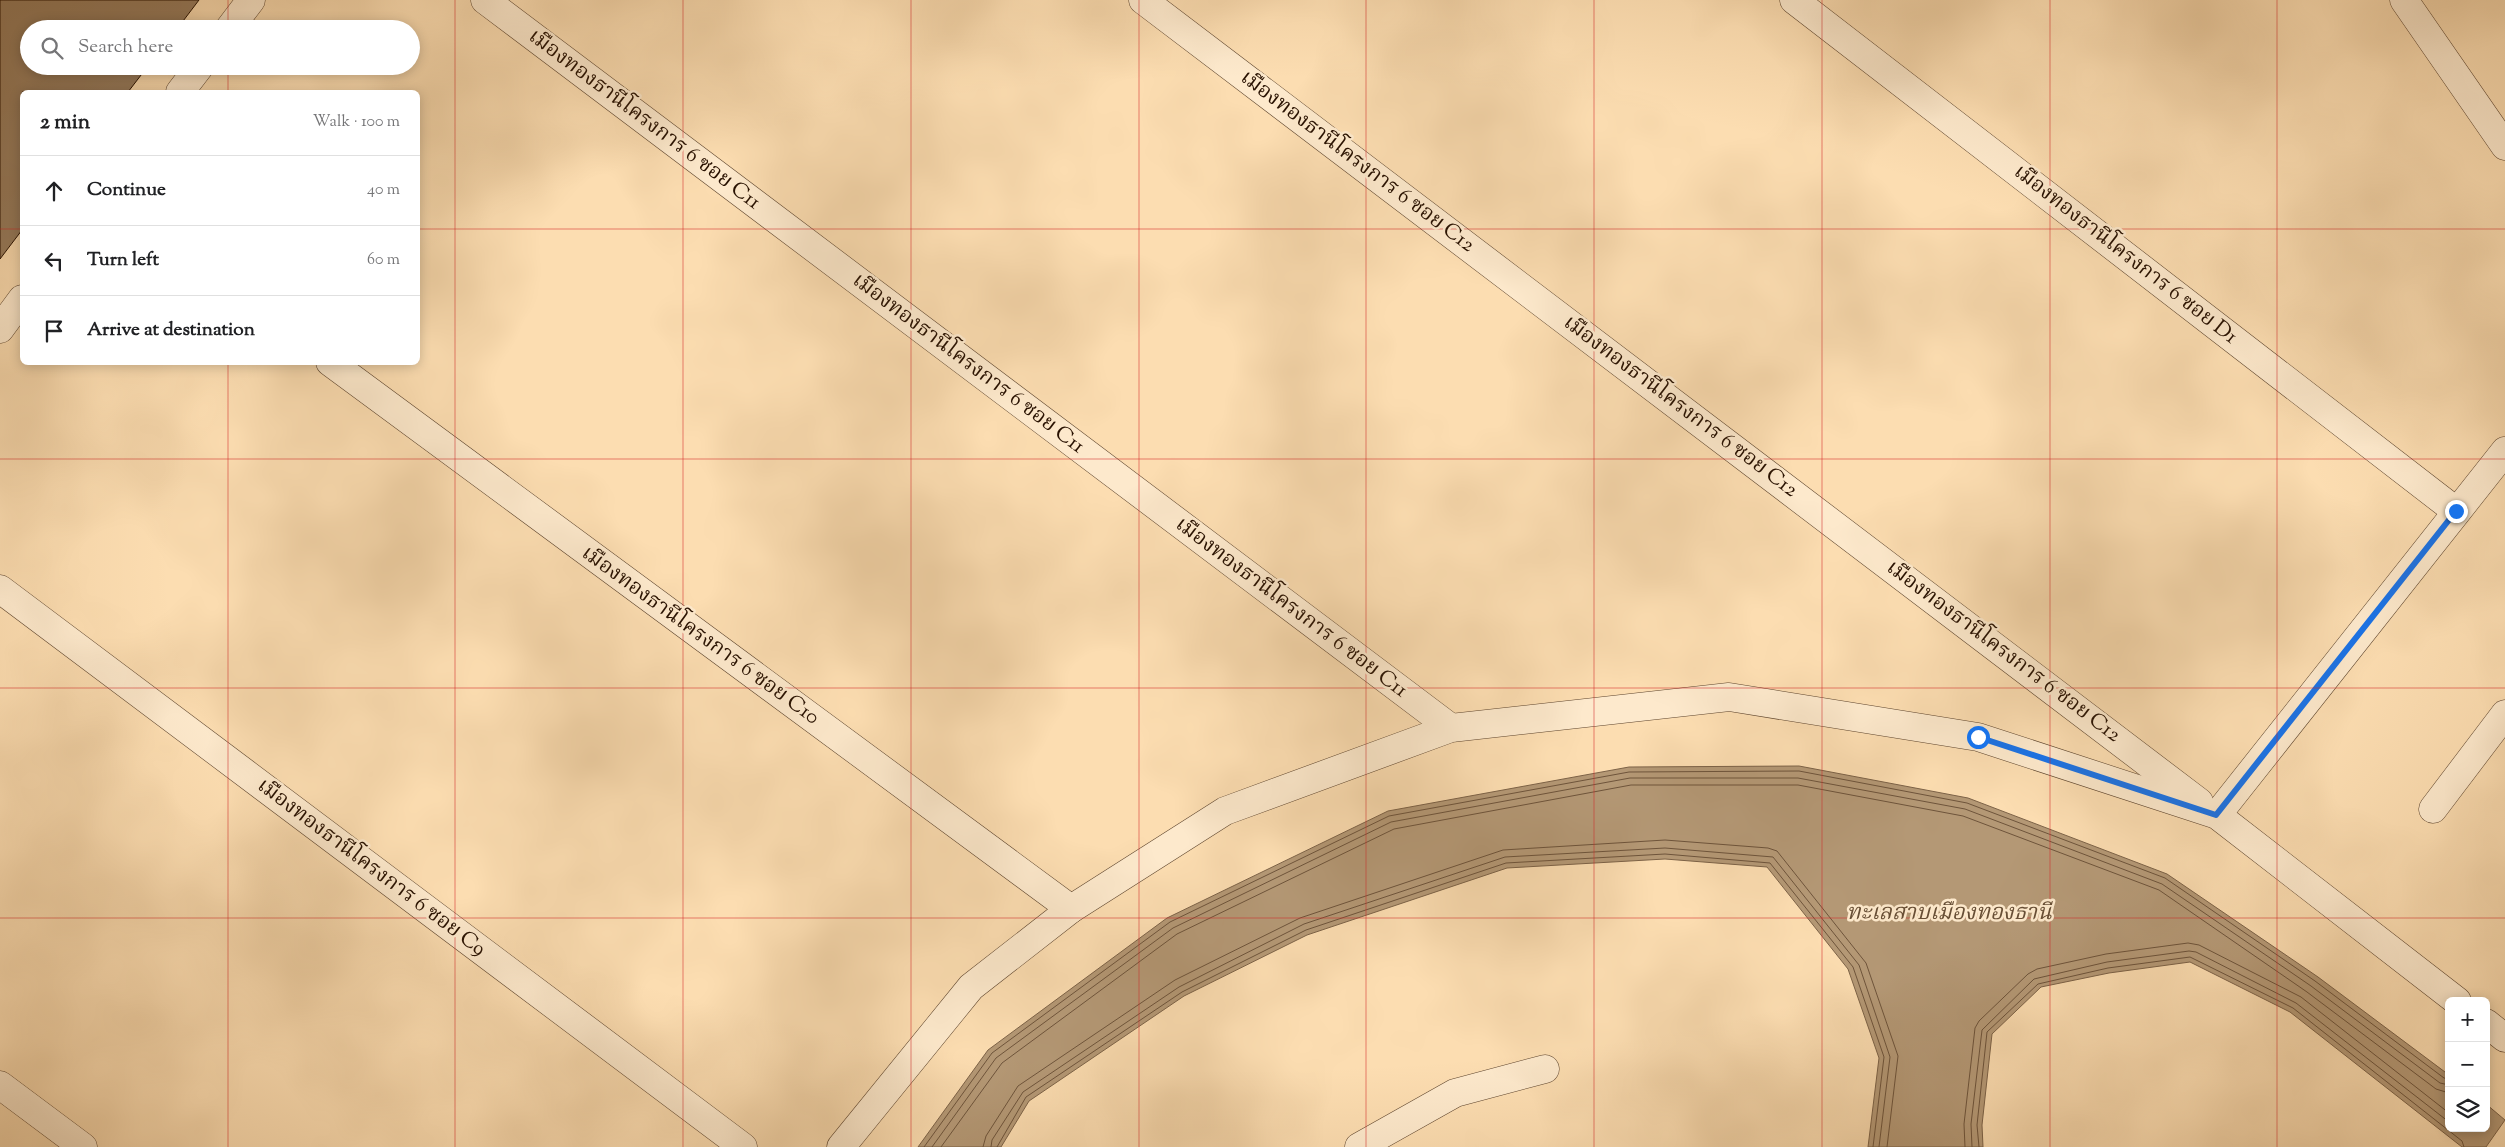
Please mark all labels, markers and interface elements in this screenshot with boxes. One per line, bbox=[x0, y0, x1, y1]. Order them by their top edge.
search box bbox=[20, 20, 420, 75]
street label: เมืองทองธานีโครงการ 6 ซอย C11 bbox=[521, 21, 768, 218]
icon: search bbox=[38, 34, 66, 62]
text: Search here bbox=[78, 34, 173, 61]
street label: เมืองทองธานีโครงการ 6 ซอย C12 bbox=[1233, 62, 1482, 260]
text: 2 min bbox=[40, 108, 90, 138]
text: Walk · 100 m bbox=[313, 111, 400, 134]
street label: เมืองทองธานีโครงการ 6 ซอย D1 bbox=[2007, 156, 2245, 352]
icon: ahead bbox=[40, 177, 68, 205]
text: Continue bbox=[87, 177, 166, 204]
text: 40 m bbox=[367, 179, 400, 202]
icon: left bbox=[40, 247, 68, 275]
text: Turn left bbox=[87, 247, 159, 274]
text: 60 m bbox=[367, 249, 400, 272]
street label: เมืองทองธานีโครงการ 6 ซอย C11 bbox=[845, 265, 1092, 462]
street label: เมืองทองธานีโครงการ 6 ซอย C12 bbox=[1556, 307, 1805, 505]
icon: arrive bbox=[40, 317, 68, 345]
text: Arrive at destination bbox=[87, 317, 255, 344]
route end bbox=[2445, 500, 2468, 523]
street label: เมืองทองธานีโครงการ 6 ซอย C11 bbox=[1168, 509, 1415, 706]
street label: เมืองทองธานีโครงการ 6 ซอย C10 bbox=[575, 538, 826, 733]
street label: เมืองทองธานีโครงการ 6 ซอย C12 bbox=[1879, 552, 2128, 750]
route start bbox=[1967, 726, 1990, 749]
street label: เมืองทองธานีโครงการ 6 ซอย C9 bbox=[250, 770, 493, 964]
water label: ทะเลสาบเมืองทองธานี bbox=[1846, 898, 2053, 930]
map controls bbox=[2445, 997, 2490, 1132]
button: + bbox=[2445, 997, 2490, 1042]
button: − bbox=[2445, 1042, 2490, 1087]
button: layers bbox=[2445, 1087, 2490, 1132]

